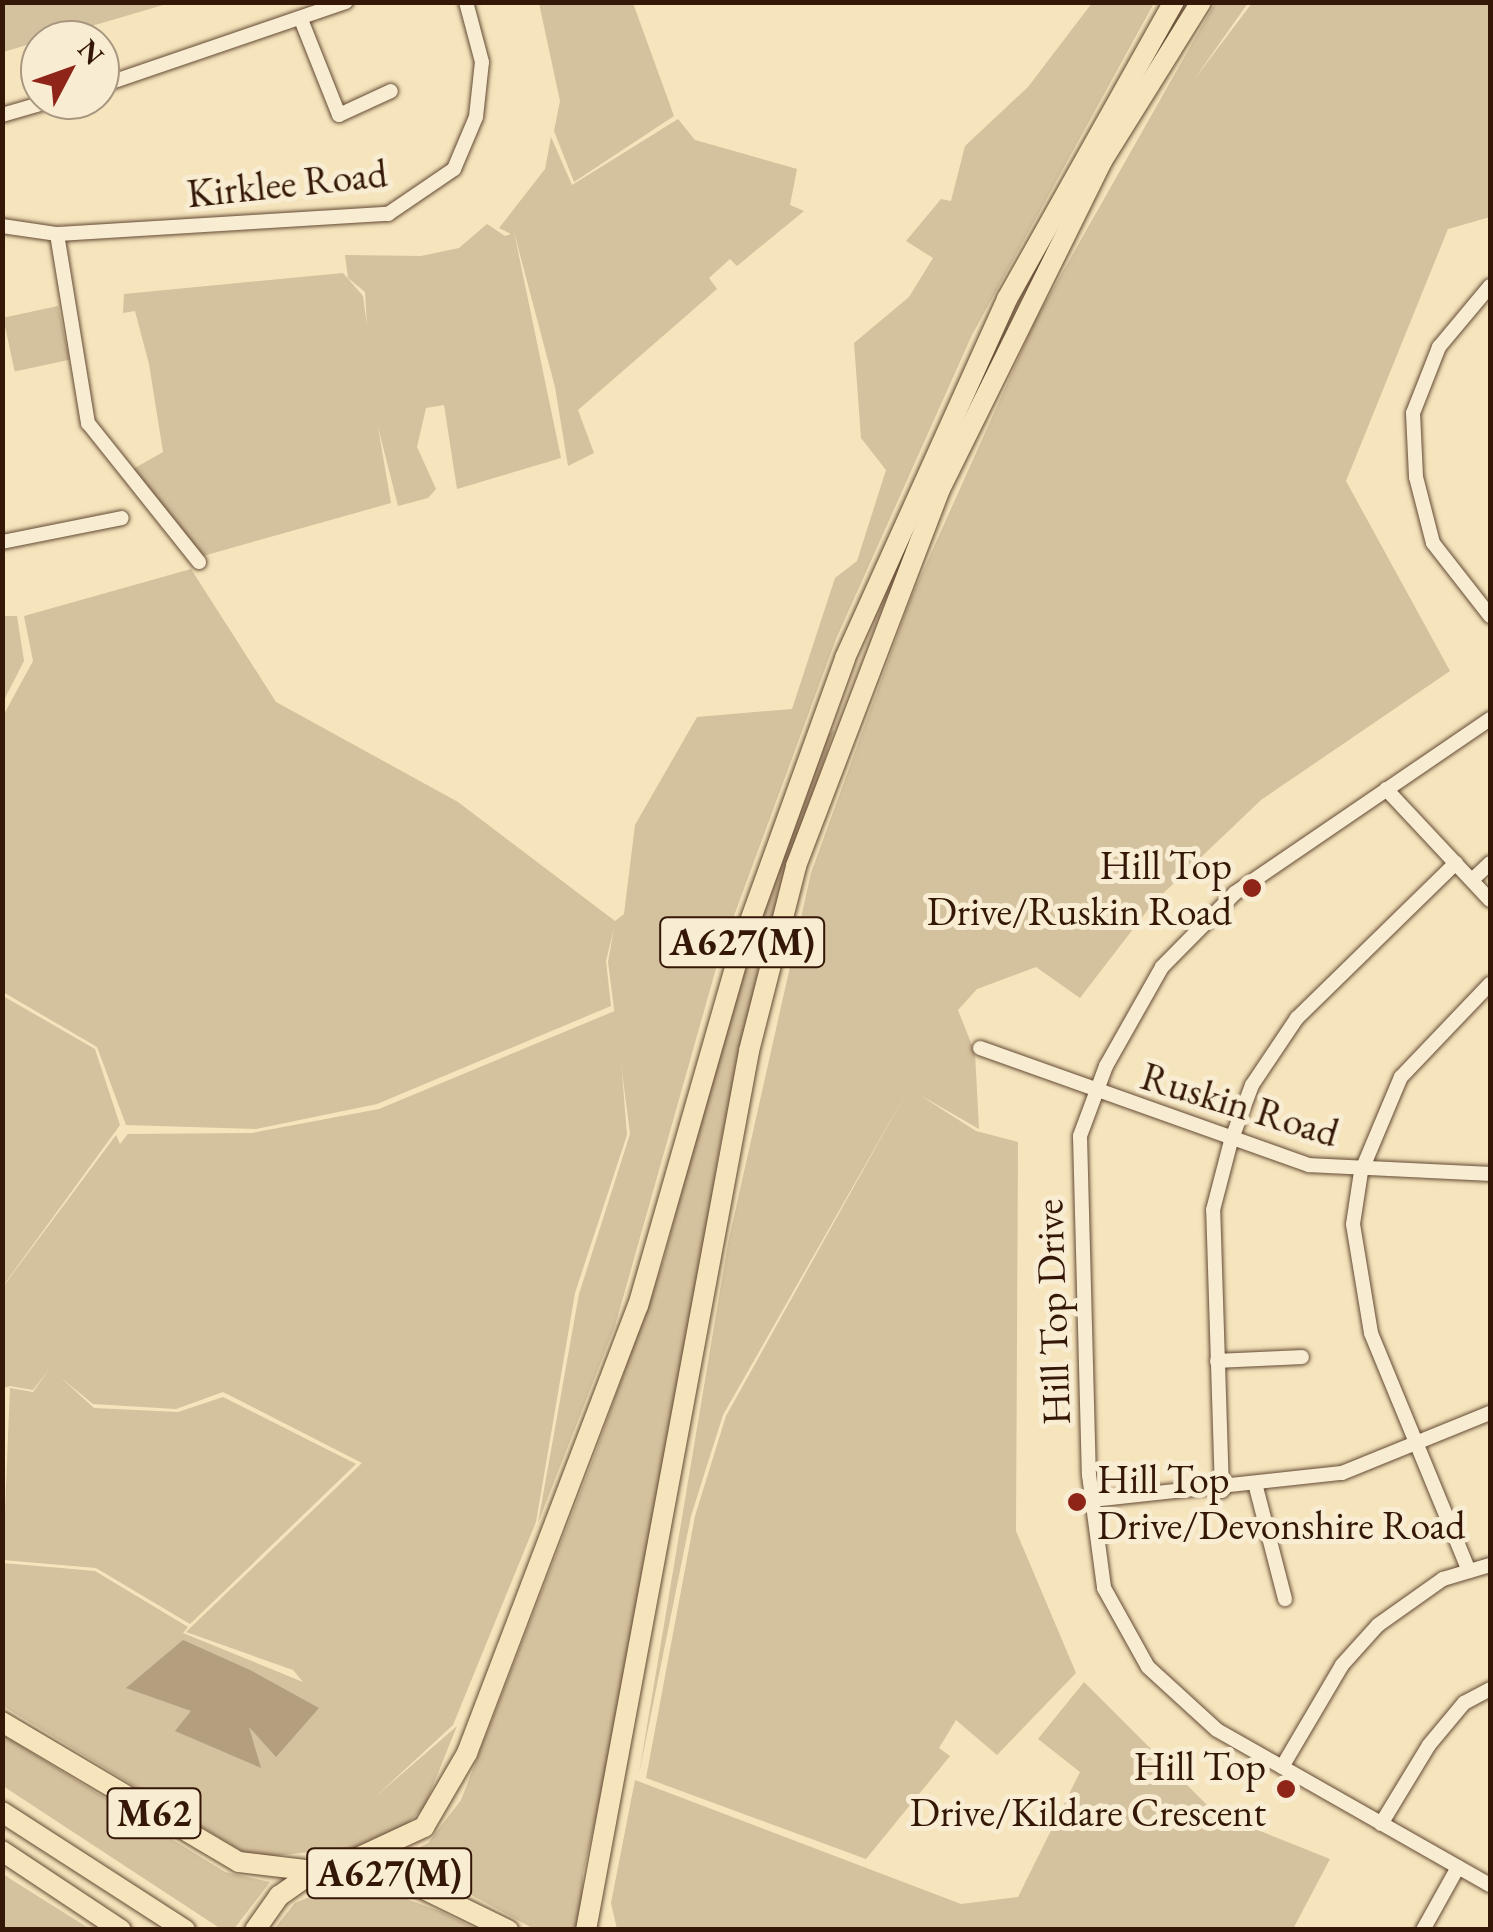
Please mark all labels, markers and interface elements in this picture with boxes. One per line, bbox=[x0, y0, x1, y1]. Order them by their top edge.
north arrow bbox=[20, 20, 120, 120]
text: N bbox=[70, 31, 112, 72]
street label: Kirklee Road bbox=[184, 149, 390, 217]
place label: Hill Top Drive/Ruskin Road bbox=[927, 841, 1232, 935]
marker: Hill Top Drive/Ruskin Road bbox=[1241, 877, 1263, 899]
road number: A627(M) bbox=[657, 909, 827, 975]
street label: Ruskin Road bbox=[1135, 1051, 1345, 1157]
street label: Hill Top Drive bbox=[1024, 1198, 1080, 1426]
place label: Hill Top Drive/Devonshire Road bbox=[1097, 1455, 1466, 1549]
marker: Hill Top Drive/Devonshire Road bbox=[1066, 1491, 1088, 1513]
place label: Hill Top Drive/Kildare Crescent bbox=[910, 1742, 1266, 1836]
marker: Hill Top Drive/Kildare Crescent bbox=[1275, 1778, 1297, 1800]
road number: M62 bbox=[104, 1780, 204, 1846]
road number: A627(M) bbox=[304, 1840, 474, 1906]

